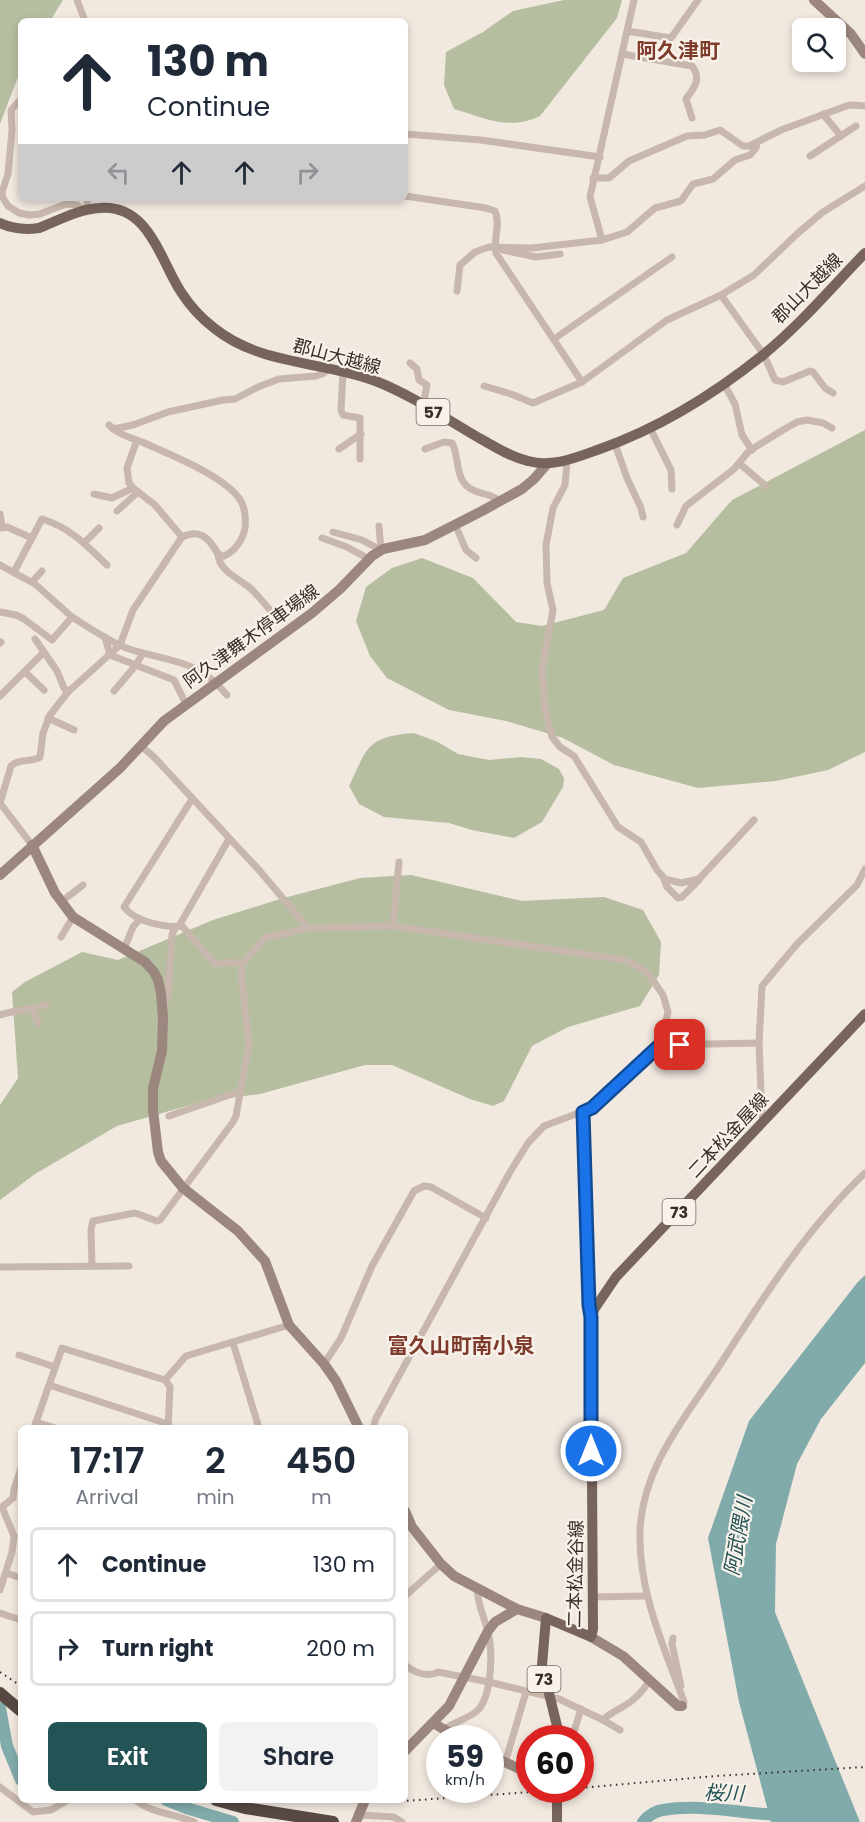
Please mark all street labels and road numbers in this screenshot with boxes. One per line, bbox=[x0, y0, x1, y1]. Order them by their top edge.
street label: 郡山大越線 bbox=[766, 247, 848, 329]
street label: 郡山大越線 bbox=[290, 332, 384, 380]
road number: 57 bbox=[416, 399, 450, 425]
street label: 阿久津舞木停車場線 bbox=[178, 578, 324, 694]
street label: 二本松金屋線 bbox=[682, 1087, 774, 1183]
road number: 73 bbox=[662, 1199, 696, 1225]
street label: 二本松金谷線 bbox=[562, 1520, 588, 1628]
road number: 73 bbox=[528, 1666, 560, 1692]

